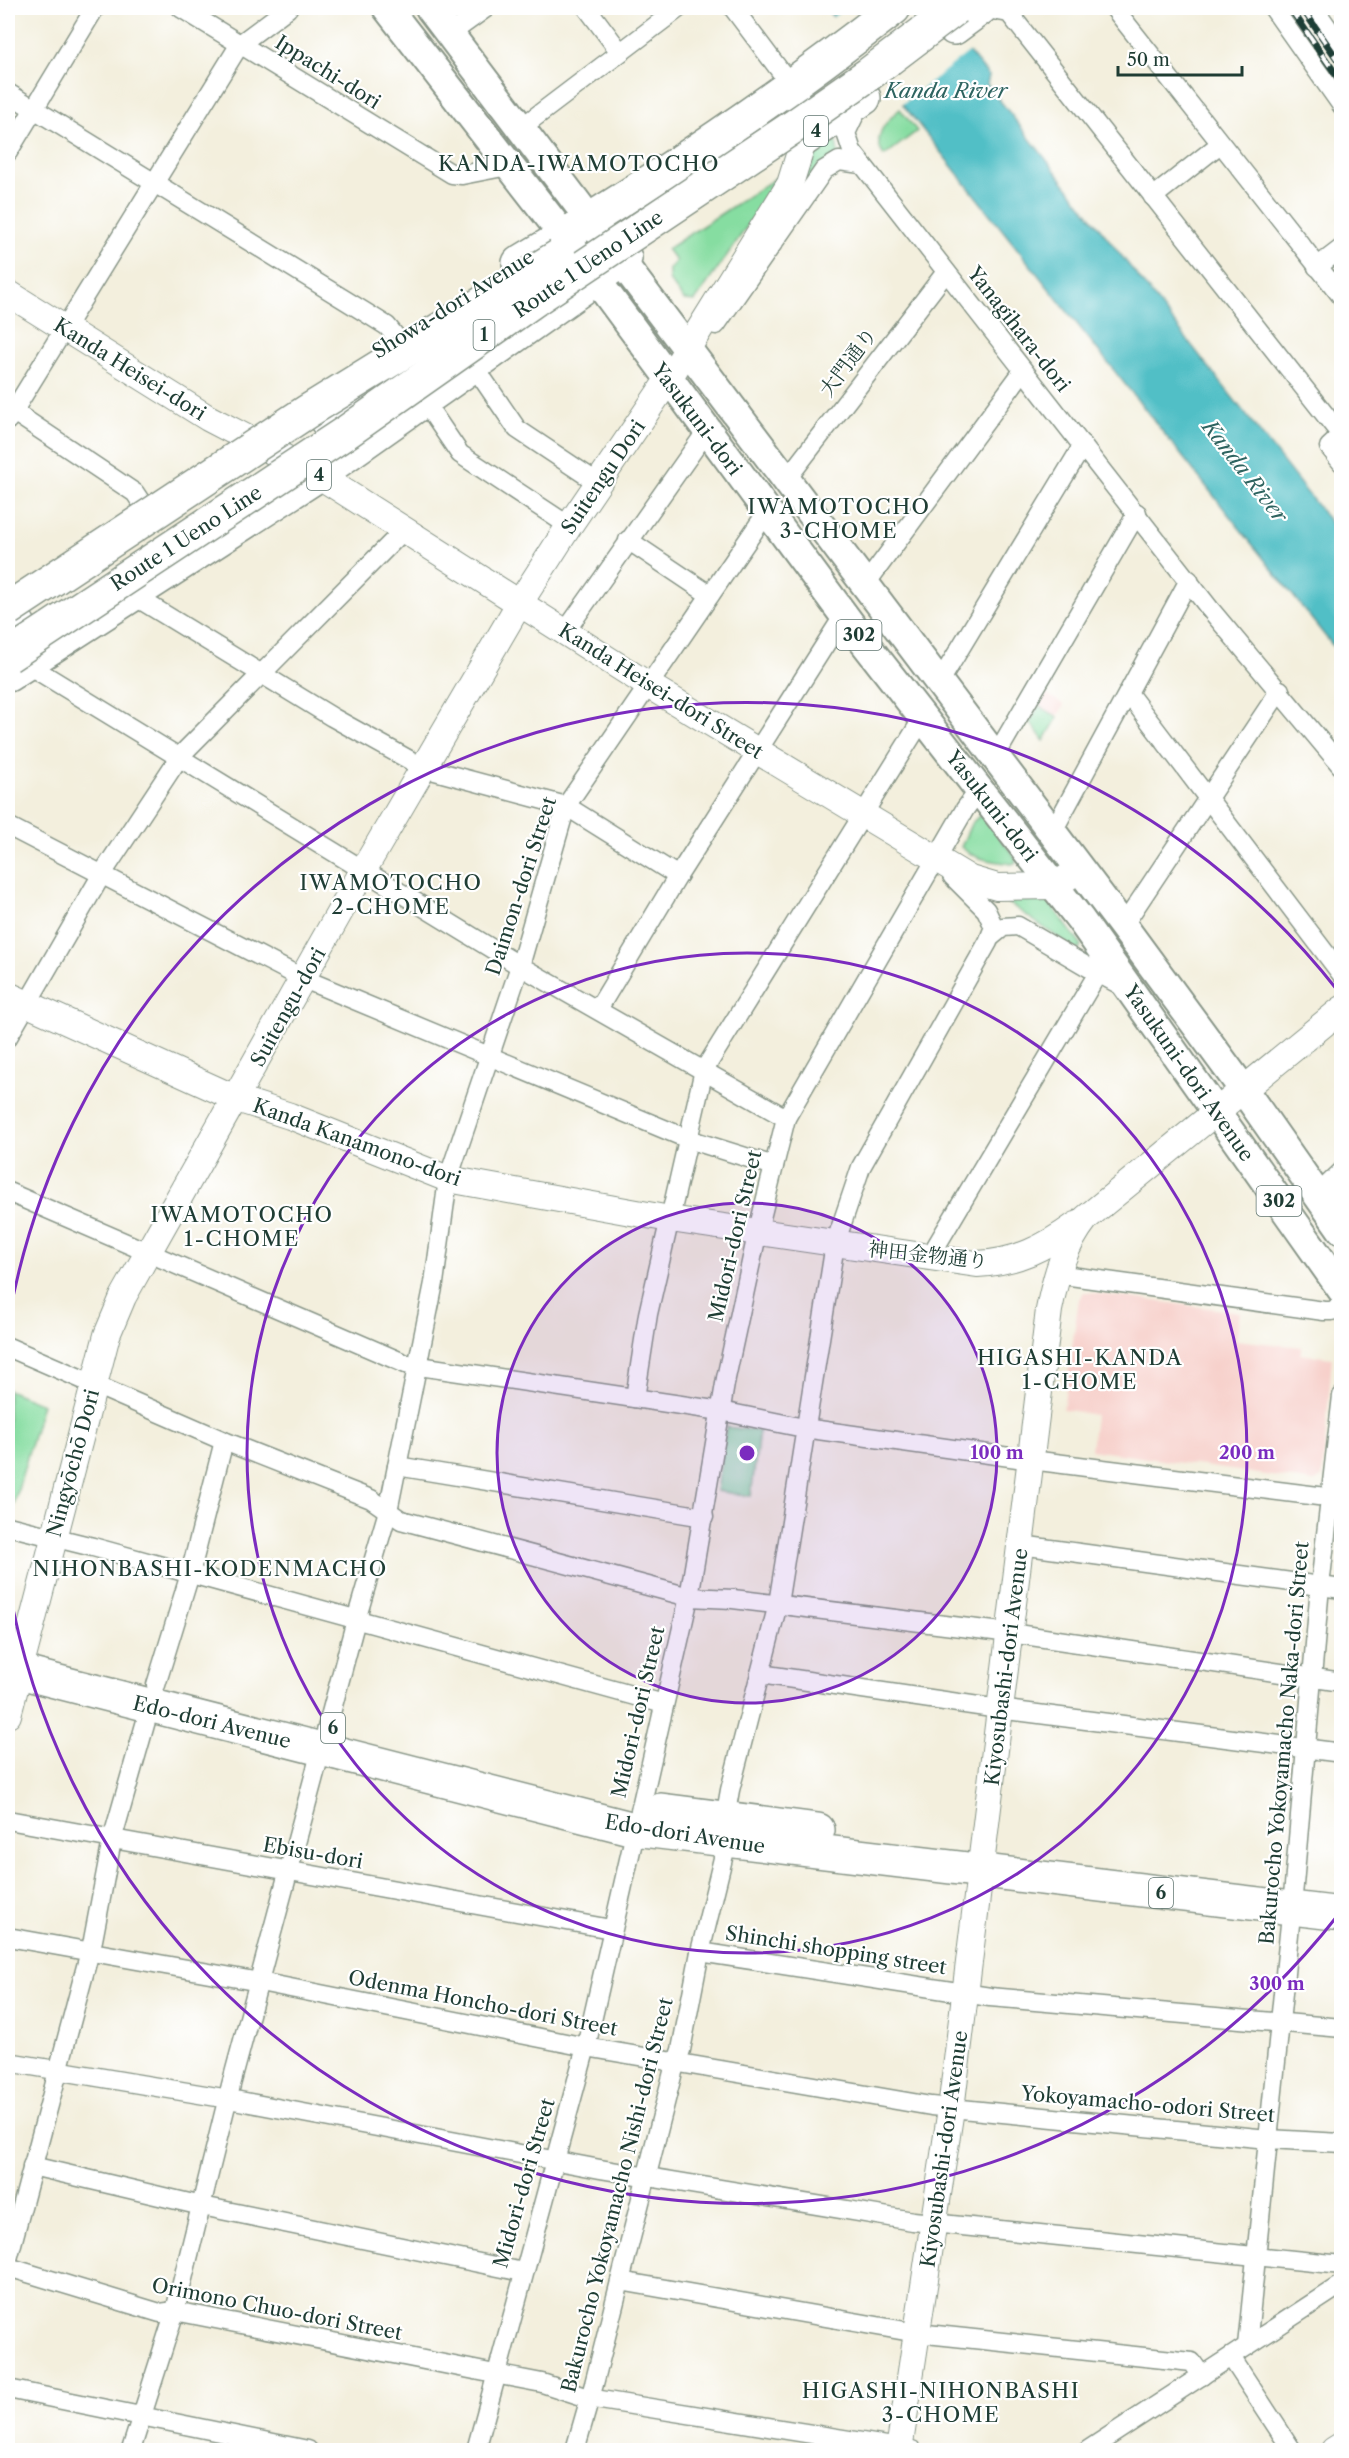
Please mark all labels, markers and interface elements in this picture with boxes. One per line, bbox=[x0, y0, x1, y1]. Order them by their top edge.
street label: Ippachi-dori bbox=[271, 30, 385, 114]
scale bar bbox=[1118, 39, 1242, 77]
text: 50 m bbox=[1127, 49, 1170, 71]
water label: Kanda River bbox=[882, 78, 1009, 103]
road number: 4 bbox=[804, 116, 828, 146]
district label: KANDA-IWAMOTOCHO bbox=[438, 151, 720, 176]
street label: Route 1 Ueno Line bbox=[509, 205, 667, 323]
street label: Showa-dori Avenue bbox=[368, 244, 538, 364]
street label: Yanagihara-dori bbox=[962, 261, 1075, 396]
street label: Kanda Heisei-dori bbox=[50, 313, 210, 425]
road number: 1 bbox=[474, 320, 494, 350]
street label: 大門通り bbox=[814, 323, 882, 401]
street label: Yasukuni-dori bbox=[646, 357, 747, 480]
water label: Kanda River bbox=[1196, 413, 1293, 528]
street label: Suitengu Dori bbox=[556, 415, 650, 539]
road number: 4 bbox=[307, 460, 331, 490]
street label: Route 1 Ueno Line bbox=[106, 480, 266, 596]
district label: IWAMOTOCHO 3-CHOME bbox=[748, 494, 930, 543]
street label: Kanda Heisei-dori Street bbox=[554, 618, 768, 764]
road number: 302 bbox=[836, 620, 882, 650]
street label: Yasukuni-dori bbox=[941, 745, 1043, 866]
street label: Daimon-dori Street bbox=[481, 794, 561, 978]
district label: IWAMOTOCHO 2-CHOME bbox=[300, 870, 482, 919]
street label: Suitengu-dori bbox=[245, 943, 331, 1071]
street label: Yasukuni-dori Avenue bbox=[1118, 979, 1259, 1166]
street label: Kanda Kanamono-dori bbox=[250, 1093, 464, 1191]
street label: Midori-dori Street bbox=[704, 1148, 766, 1324]
road number: 302 bbox=[1256, 1186, 1302, 1216]
district label: IWAMOTOCHO 1-CHOME bbox=[151, 1202, 333, 1251]
street label: 神田金物通り bbox=[867, 1237, 989, 1273]
district label: HIGASHI-KANDA 1-CHOME bbox=[977, 1345, 1183, 1394]
street label: Ningyōchō Dori bbox=[42, 1386, 104, 1540]
text: 100 m bbox=[970, 1442, 1024, 1464]
text: 200 m bbox=[1219, 1442, 1275, 1464]
centre of rings bbox=[737, 1443, 757, 1463]
street label: Bakurocho Yokoyamacho Naka-dori Street bbox=[1254, 1540, 1314, 1946]
street label: Kiyosubashi-dori Avenue bbox=[980, 1547, 1032, 1787]
district label: NIHONBASHI-KODENMACHO bbox=[32, 1556, 388, 1581]
street label: Midori-dori Street bbox=[607, 1624, 669, 1800]
street label: Edo-dori Avenue bbox=[131, 1691, 293, 1753]
road number: 6 bbox=[321, 1713, 345, 1743]
street label: Edo-dori Avenue bbox=[603, 1809, 767, 1859]
street label: Ebisu-dori bbox=[261, 1832, 365, 1874]
road number: 6 bbox=[1149, 1878, 1173, 1908]
street label: Shinchi shopping street bbox=[724, 1921, 948, 1979]
street label: Odenma Honcho-dori Street bbox=[346, 1965, 620, 2041]
text: 300 m bbox=[1249, 1973, 1305, 1995]
street label: Bakurocho Yokoyamacho Nishi-dori Street bbox=[556, 1995, 678, 2395]
street label: Kiyosubashi-dori Avenue bbox=[915, 2029, 973, 2269]
street label: Yokoyamacho-odori Street bbox=[1019, 2081, 1276, 2127]
street label: Midori-dori Street bbox=[488, 2095, 560, 2271]
street label: Orimono Chuo-dori Street bbox=[150, 2273, 404, 2345]
district label: HIGASHI-NIHONBASHI 3-CHOME bbox=[802, 2378, 1080, 2427]

